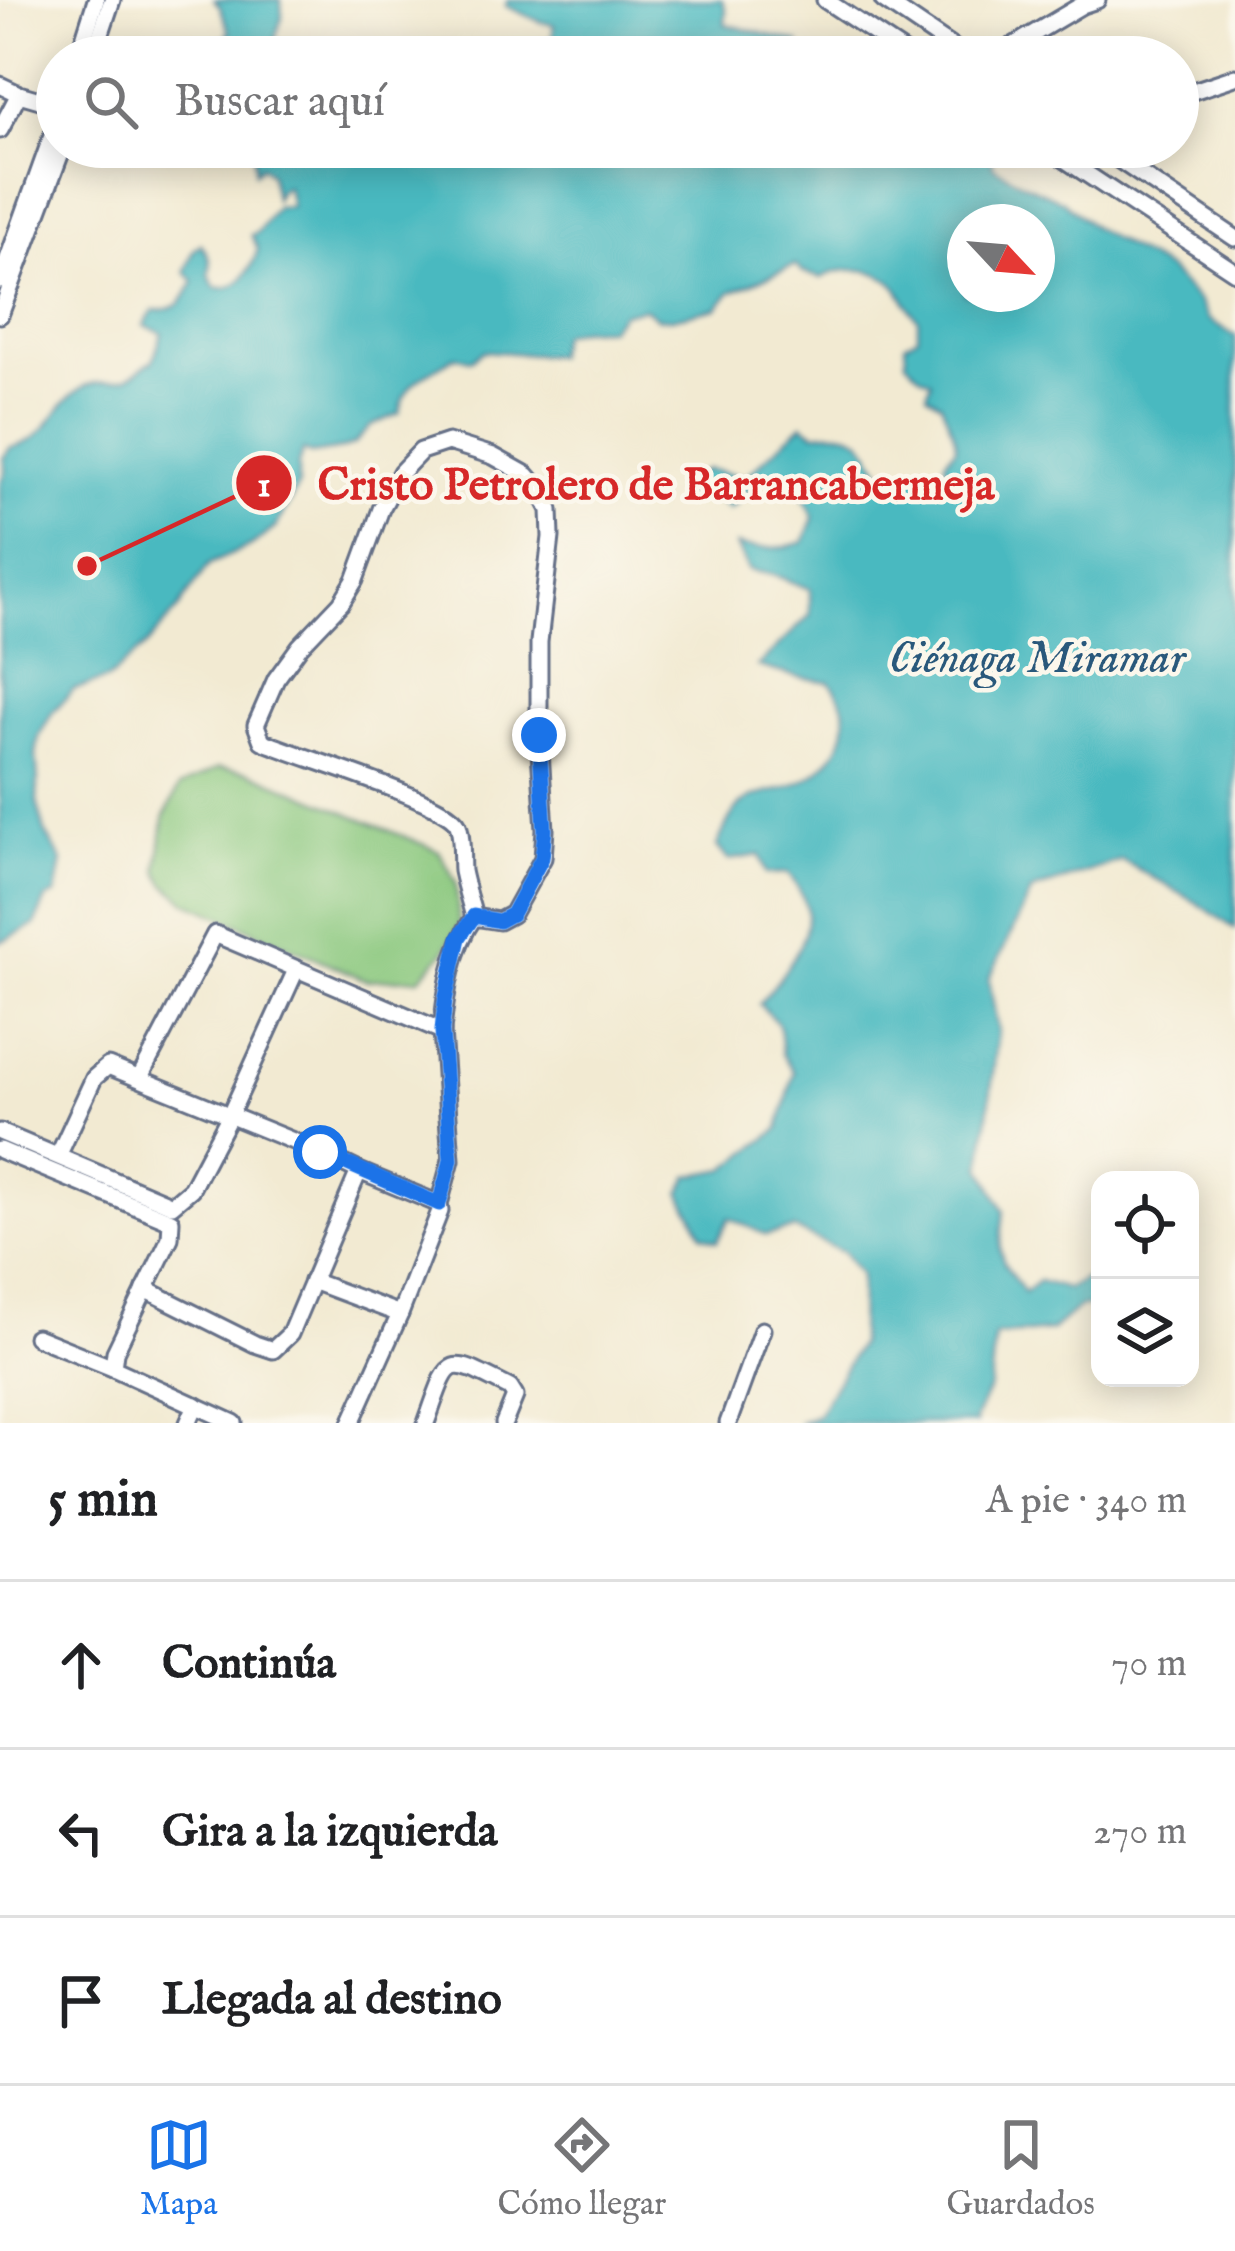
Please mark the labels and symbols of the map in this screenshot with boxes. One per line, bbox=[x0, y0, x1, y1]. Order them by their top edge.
north arrow bbox=[947, 204, 1055, 312]
callout: Cristo Petrolero de Barrancabermeja bbox=[234, 443, 1018, 524]
text: Cristo Petrolero de Barrancabermeja bbox=[318, 458, 996, 515]
text: 1 bbox=[257, 463, 271, 509]
water label: Ciénaga Miramar bbox=[889, 631, 1187, 689]
route end bbox=[512, 708, 566, 762]
route start bbox=[293, 1125, 347, 1179]

